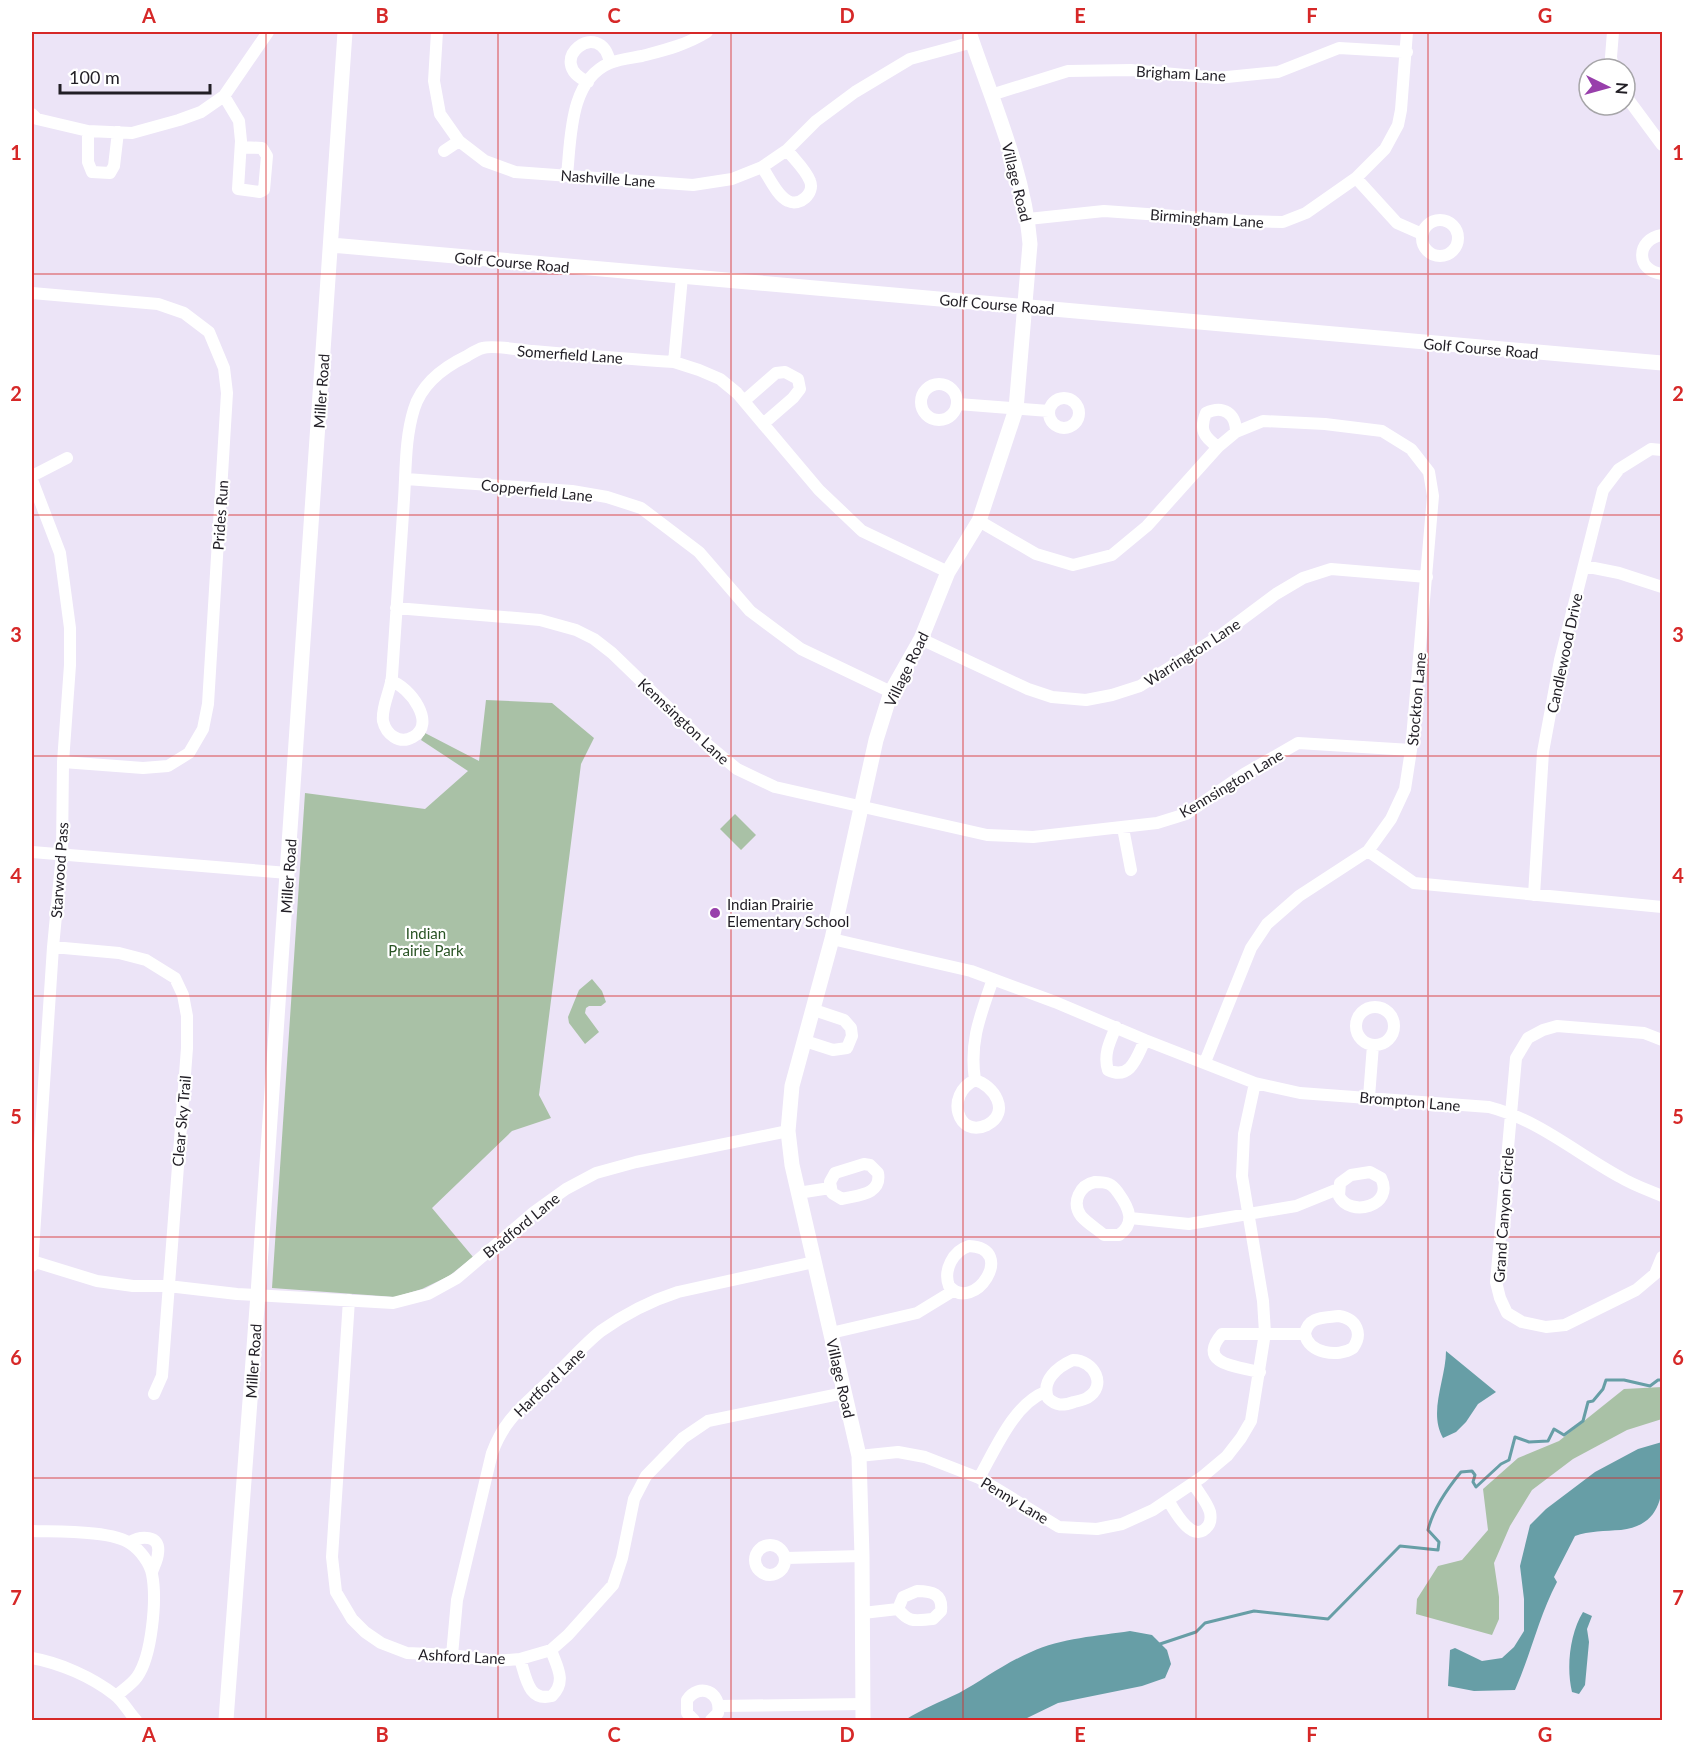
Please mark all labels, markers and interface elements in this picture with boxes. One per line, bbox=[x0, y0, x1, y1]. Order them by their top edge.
text: A bbox=[141, 3, 156, 27]
text: B bbox=[375, 3, 389, 27]
text: C bbox=[607, 3, 621, 27]
text: D bbox=[839, 3, 855, 27]
text: E bbox=[1074, 3, 1086, 27]
text: F bbox=[1306, 3, 1318, 27]
text: G bbox=[1538, 3, 1552, 27]
scale bar bbox=[60, 57, 210, 95]
north arrow bbox=[1577, 57, 1637, 117]
street label: Brigham Lane bbox=[1136, 62, 1226, 84]
text: 100 m bbox=[69, 66, 120, 88]
text: N bbox=[1612, 81, 1632, 95]
text: 1 bbox=[10, 140, 22, 164]
text: 1 bbox=[1672, 140, 1684, 164]
street label: Village Road bbox=[998, 141, 1036, 223]
street label: Nashville Lane bbox=[560, 166, 656, 190]
street label: Birmingham Lane bbox=[1149, 205, 1265, 231]
street label: Golf Course Road bbox=[454, 248, 570, 276]
street label: Golf Course Road bbox=[939, 290, 1055, 318]
street label: Golf Course Road bbox=[1423, 334, 1539, 362]
street label: Somerfield Lane bbox=[516, 341, 624, 367]
street label: Miller Road bbox=[309, 353, 333, 429]
text: 2 bbox=[10, 381, 22, 405]
text: 2 bbox=[1672, 381, 1684, 405]
street label: Copperfield Lane bbox=[480, 475, 594, 505]
street label: Prides Run bbox=[209, 479, 231, 551]
street label: Candlewood Drive bbox=[1542, 591, 1586, 715]
street label: Warrington Lane bbox=[1141, 614, 1243, 690]
text: 3 bbox=[10, 622, 22, 646]
text: 3 bbox=[1672, 622, 1684, 646]
street label: Village Road bbox=[880, 629, 932, 709]
street label: Stockton Lane bbox=[1403, 651, 1429, 747]
street label: Kennsington Lane bbox=[635, 674, 733, 768]
street label: Kennsington Lane bbox=[1176, 745, 1286, 821]
street label: Starwood Pass bbox=[47, 821, 71, 919]
street label: Miller Road bbox=[276, 838, 300, 914]
text: 4 bbox=[10, 863, 22, 887]
text: 4 bbox=[1672, 863, 1684, 887]
place label: Indian Prairie Elementary School bbox=[727, 895, 849, 930]
marker: Indian Prairie Elementary School bbox=[708, 906, 722, 920]
park label: Indian Prairie Park bbox=[388, 924, 464, 959]
street label: Clear Sky Trail bbox=[168, 1075, 194, 1167]
street label: Brompton Lane bbox=[1359, 1088, 1461, 1114]
text: 5 bbox=[10, 1104, 22, 1128]
text: 5 bbox=[1672, 1104, 1684, 1128]
street label: Grand Canyon Circle bbox=[1489, 1147, 1517, 1283]
street label: Bradford Lane bbox=[479, 1189, 563, 1261]
street label: Miller Road bbox=[241, 1323, 265, 1399]
street label: Village Road bbox=[823, 1337, 859, 1419]
street label: Hartford Lane bbox=[510, 1344, 588, 1420]
text: 6 bbox=[10, 1345, 22, 1369]
text: 6 bbox=[1672, 1345, 1684, 1369]
street label: Penny Lane bbox=[978, 1473, 1052, 1527]
text: 7 bbox=[10, 1585, 22, 1609]
text: 7 bbox=[1672, 1585, 1684, 1609]
street label: Ashford Lane bbox=[418, 1645, 506, 1667]
text: A bbox=[141, 1722, 156, 1746]
text: B bbox=[375, 1722, 389, 1746]
text: C bbox=[607, 1722, 621, 1746]
text: D bbox=[839, 1722, 855, 1746]
text: E bbox=[1074, 1722, 1086, 1746]
text: F bbox=[1306, 1722, 1318, 1746]
text: G bbox=[1538, 1722, 1552, 1746]

